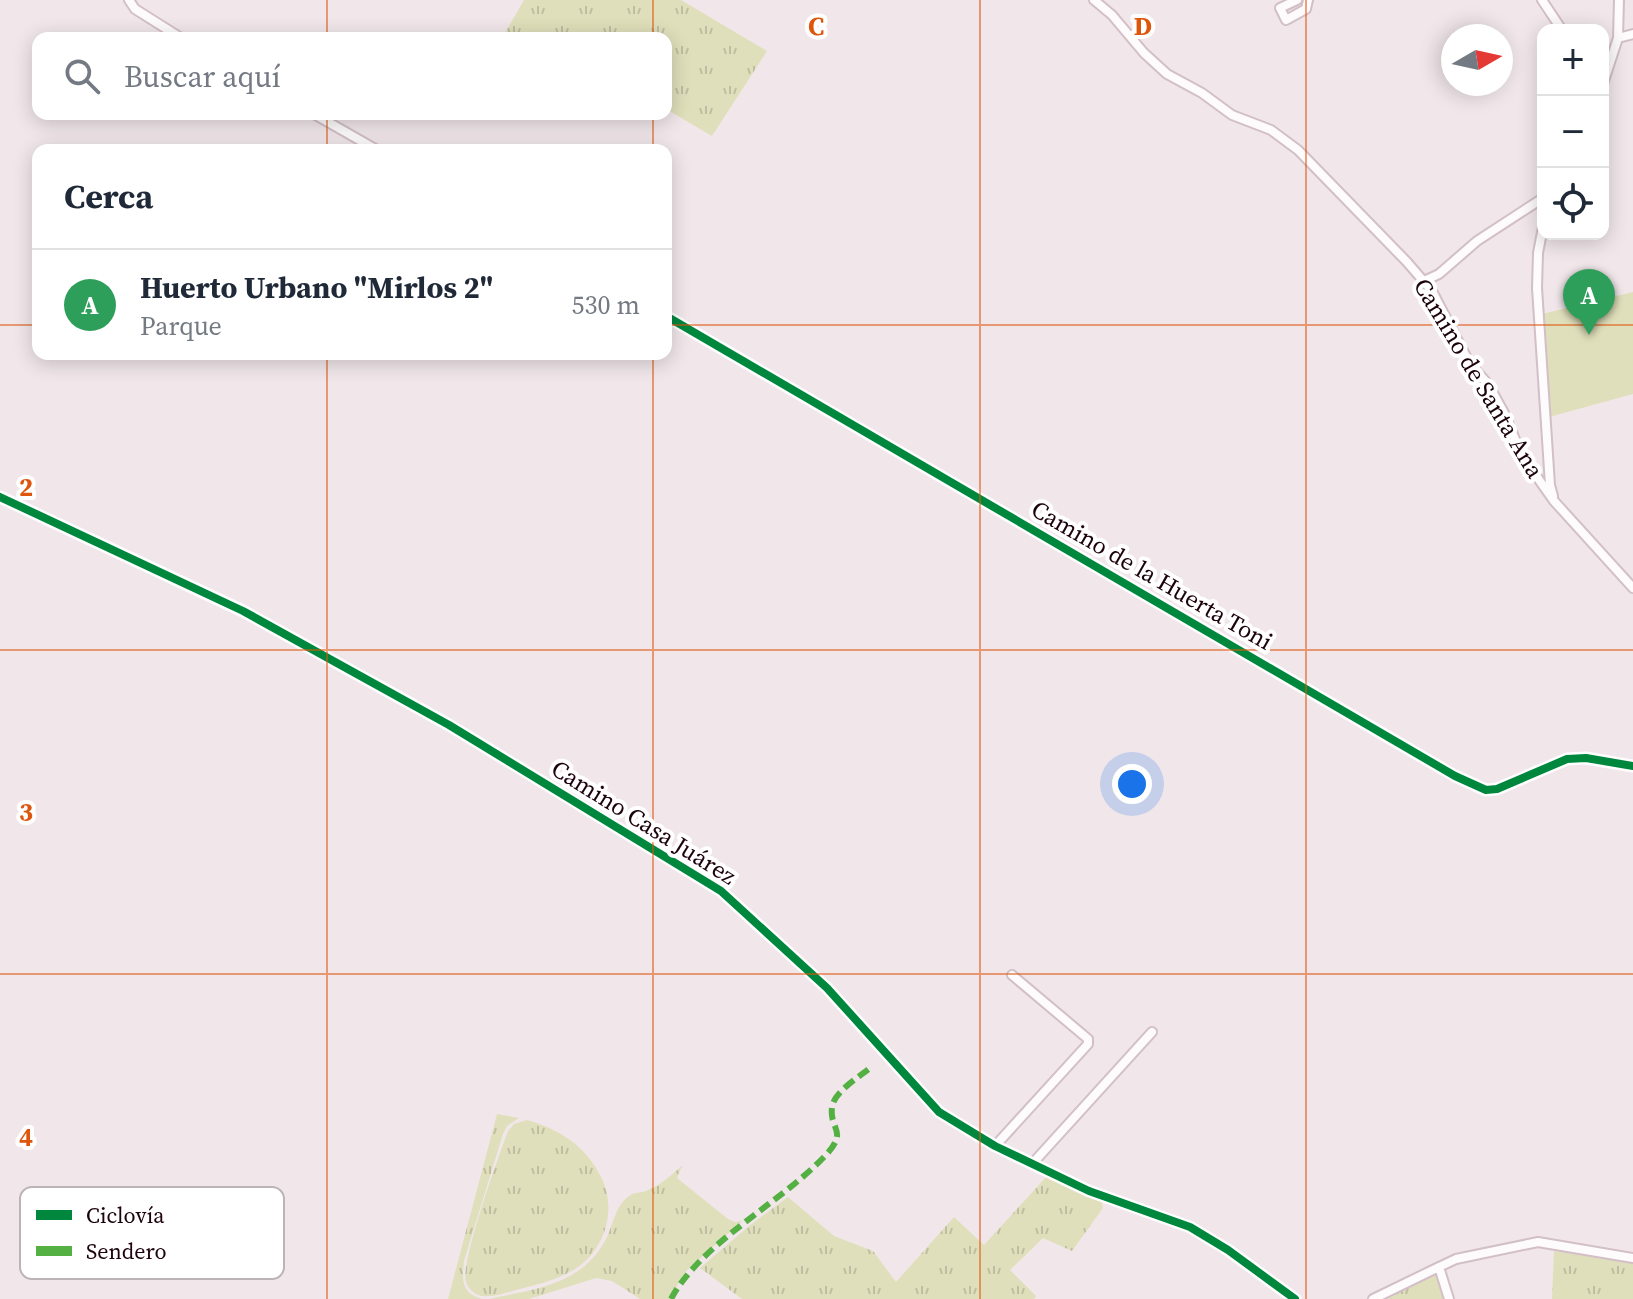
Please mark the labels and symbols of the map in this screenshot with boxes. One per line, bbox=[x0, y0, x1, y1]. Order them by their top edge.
text: C bbox=[808, 8, 824, 44]
text: D bbox=[1134, 8, 1152, 44]
north arrow bbox=[1441, 24, 1513, 96]
pin: A bbox=[1563, 269, 1615, 335]
street label: Camino de Santa Ana bbox=[1406, 272, 1552, 485]
text: 2 bbox=[19, 469, 33, 505]
street label: Camino de la Huerta Toni bbox=[1025, 492, 1279, 658]
street label: Camino Casa Juárez bbox=[545, 752, 743, 892]
your location bbox=[1112, 764, 1152, 804]
text: 3 bbox=[19, 794, 33, 830]
text: 4 bbox=[19, 1119, 33, 1155]
legend bbox=[20, 1187, 284, 1279]
text: Ciclovía bbox=[86, 1200, 165, 1230]
text: Sendero bbox=[86, 1236, 167, 1266]

